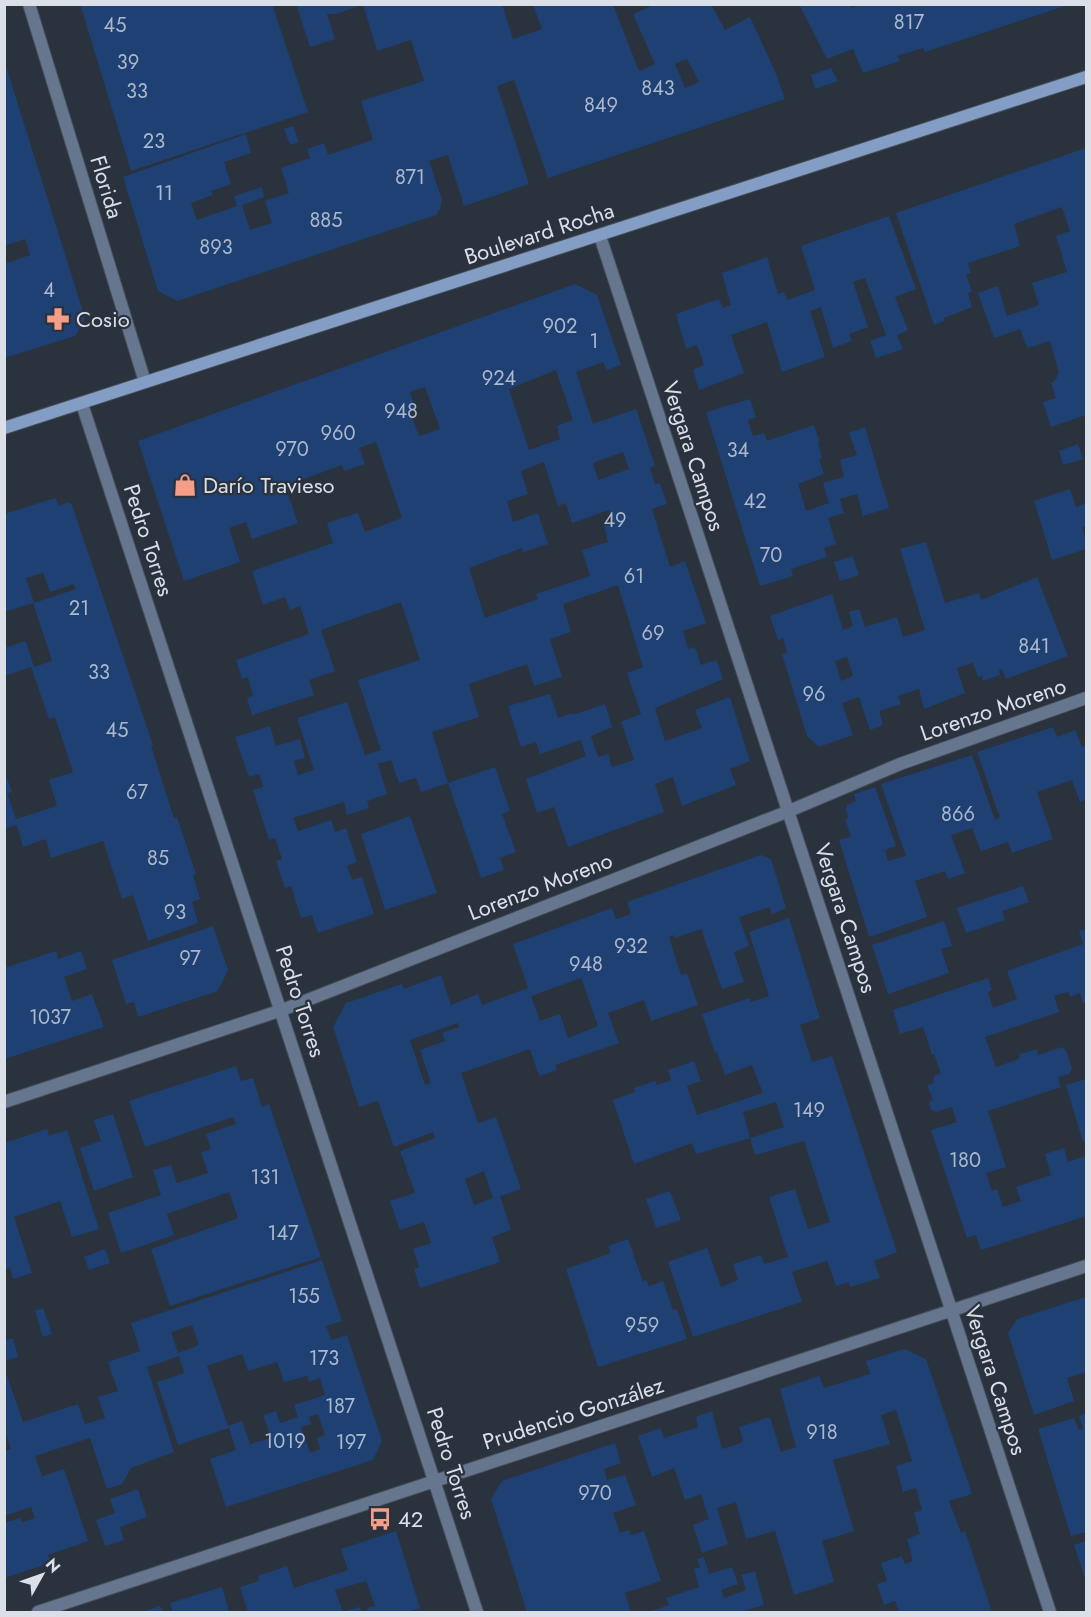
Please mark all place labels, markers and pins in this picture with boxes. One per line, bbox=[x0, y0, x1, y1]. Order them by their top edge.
place label: Cosio bbox=[76, 303, 130, 335]
pharmacy icon: Cosio bbox=[45, 306, 71, 332]
place label: Darío Travieso bbox=[203, 469, 335, 501]
shop icon: Darío Travieso bbox=[172, 472, 198, 498]
place label: 42 bbox=[398, 1503, 423, 1535]
bus stop icon: 42 bbox=[367, 1506, 393, 1532]

